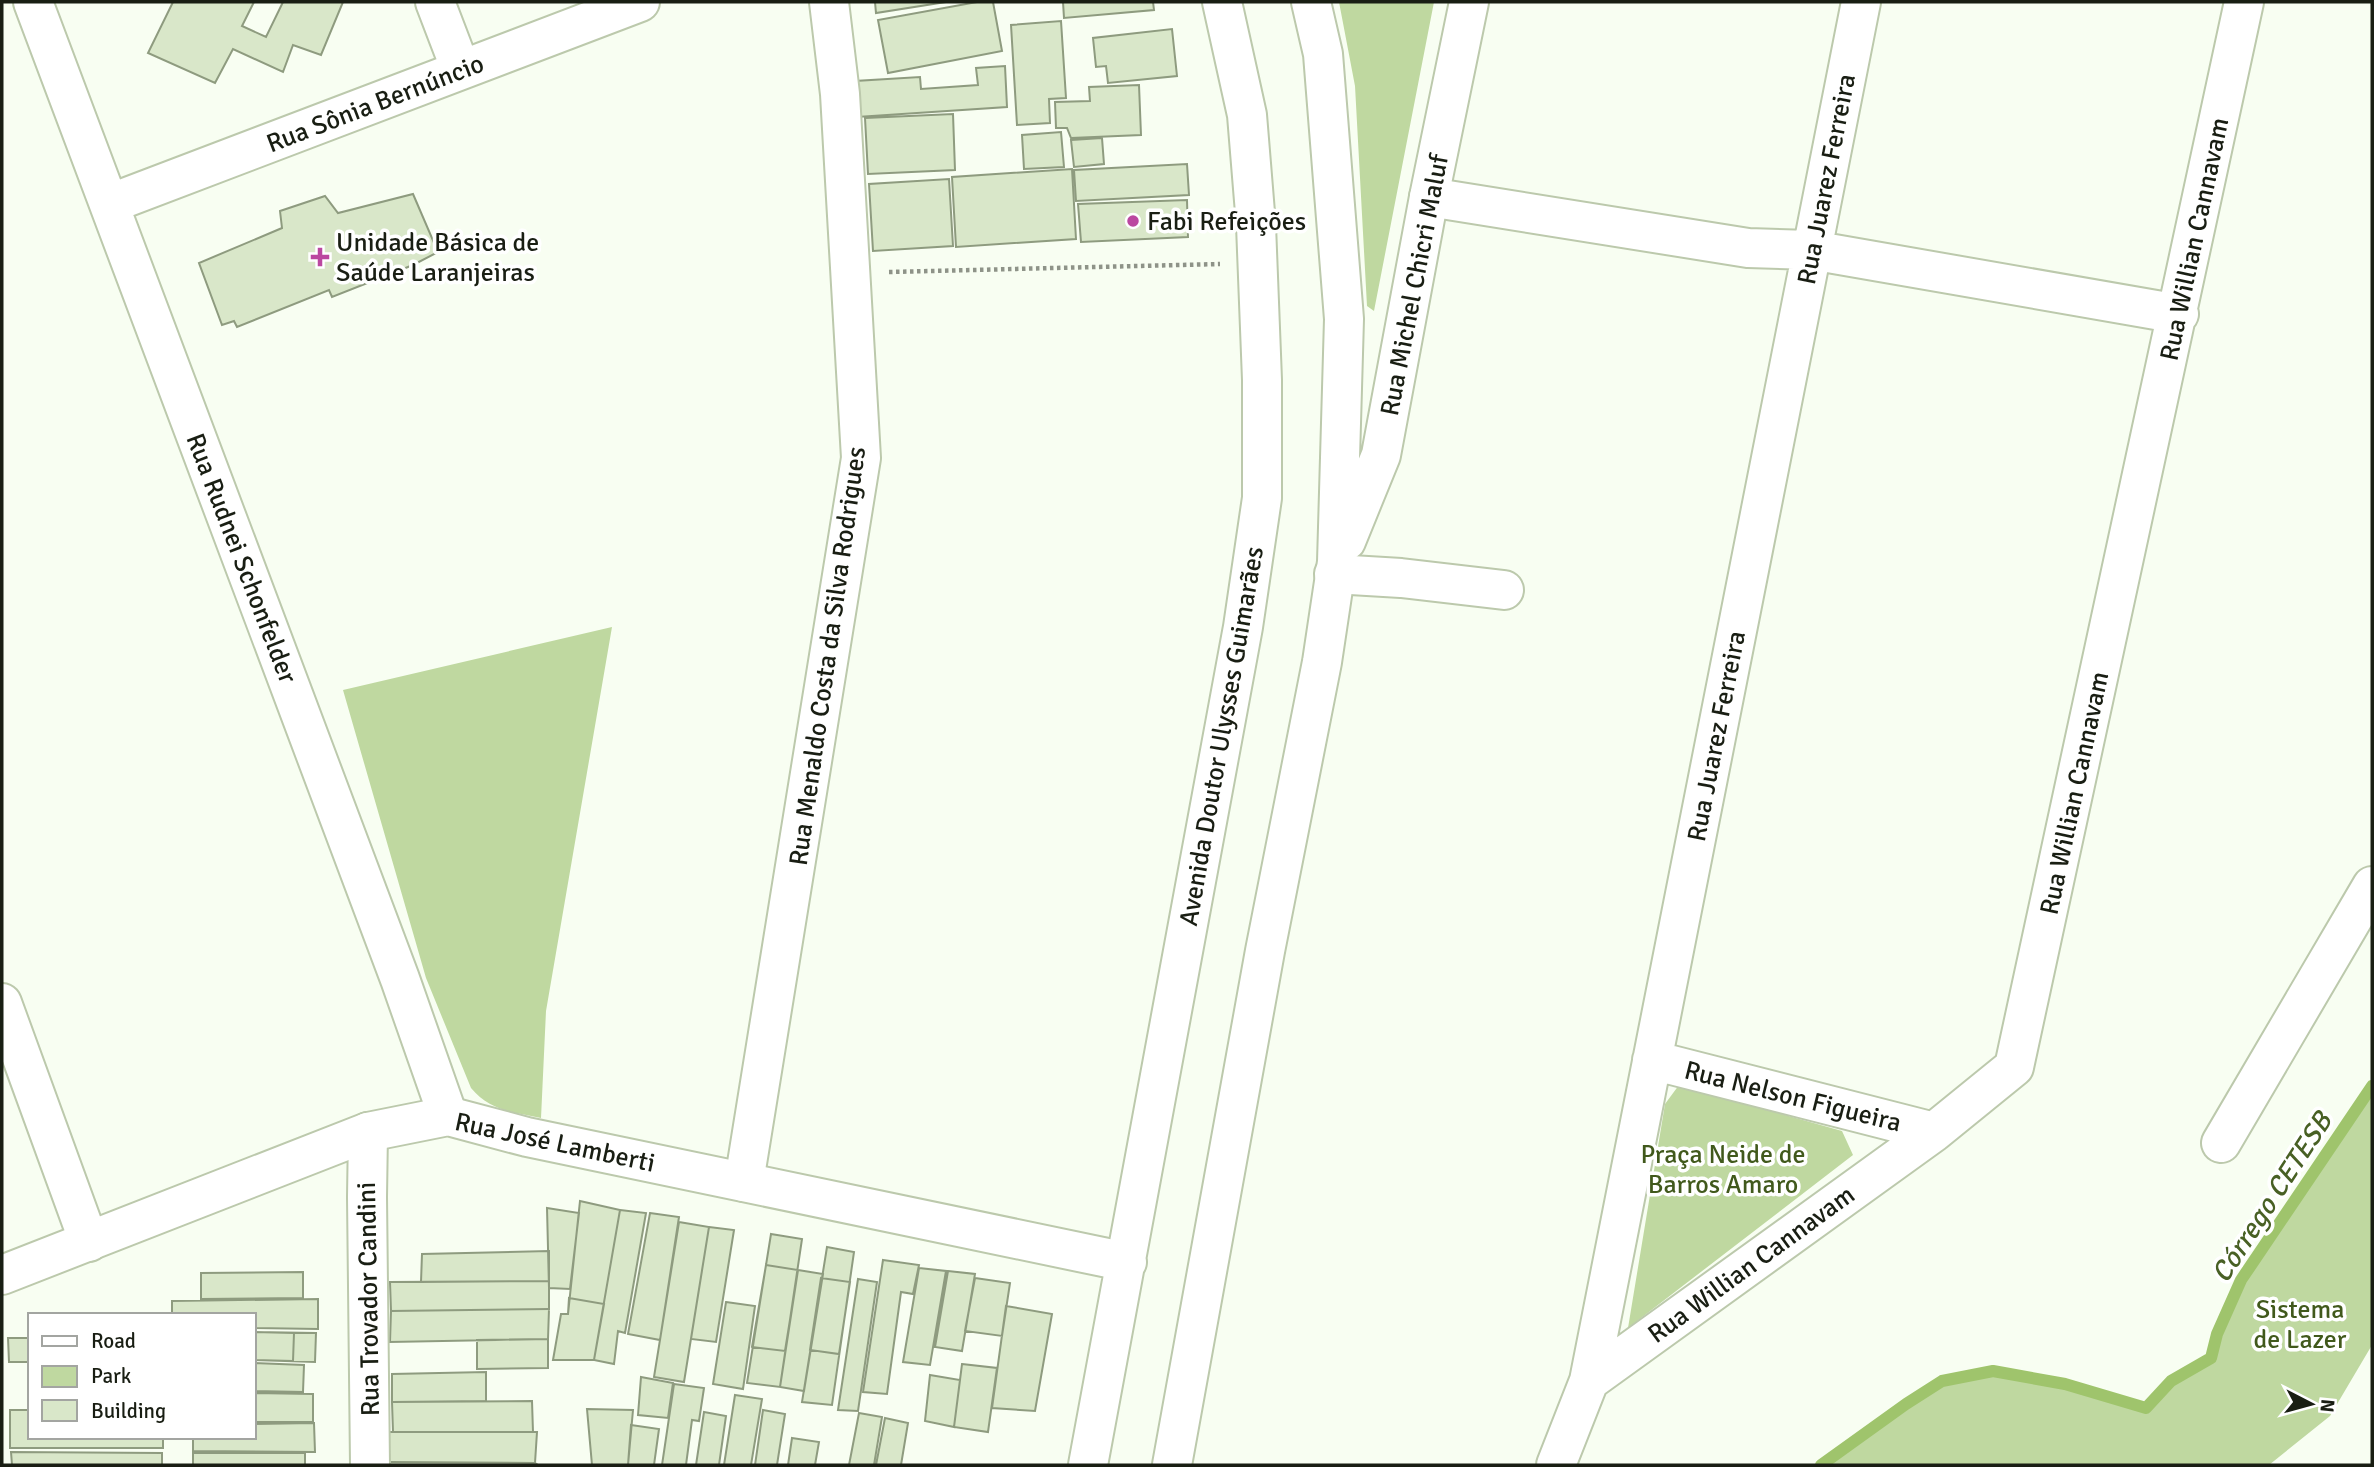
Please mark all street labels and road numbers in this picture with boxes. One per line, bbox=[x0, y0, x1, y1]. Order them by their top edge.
street label: Rua Sônia Bernúncio bbox=[262, 48, 489, 160]
street label: Rua Juarez Ferreira bbox=[1791, 71, 1863, 287]
street label: Rua Willian Cannavam bbox=[2154, 115, 2236, 364]
street label: Rua Michel Chicri Maluf bbox=[1374, 151, 1456, 419]
street label: Rua Rudnei Schonfelder bbox=[179, 429, 304, 688]
street label: Rua Menaldo Costa da Silva Rodrigues bbox=[783, 445, 873, 868]
street label: Avenida Doutor Ulysses Guimarães bbox=[1173, 544, 1271, 928]
street label: Rua Juarez Ferreira bbox=[1681, 628, 1753, 844]
street label: Rua Willian Cannavam bbox=[2034, 669, 2116, 918]
street label: Rua Nelson Figueira bbox=[1681, 1055, 1905, 1139]
street label: Rua José Lamberti bbox=[452, 1106, 658, 1180]
street label: Rua Willian Cannavam bbox=[1642, 1179, 1861, 1351]
street label: Rua Trovador Candini bbox=[351, 1182, 387, 1416]

